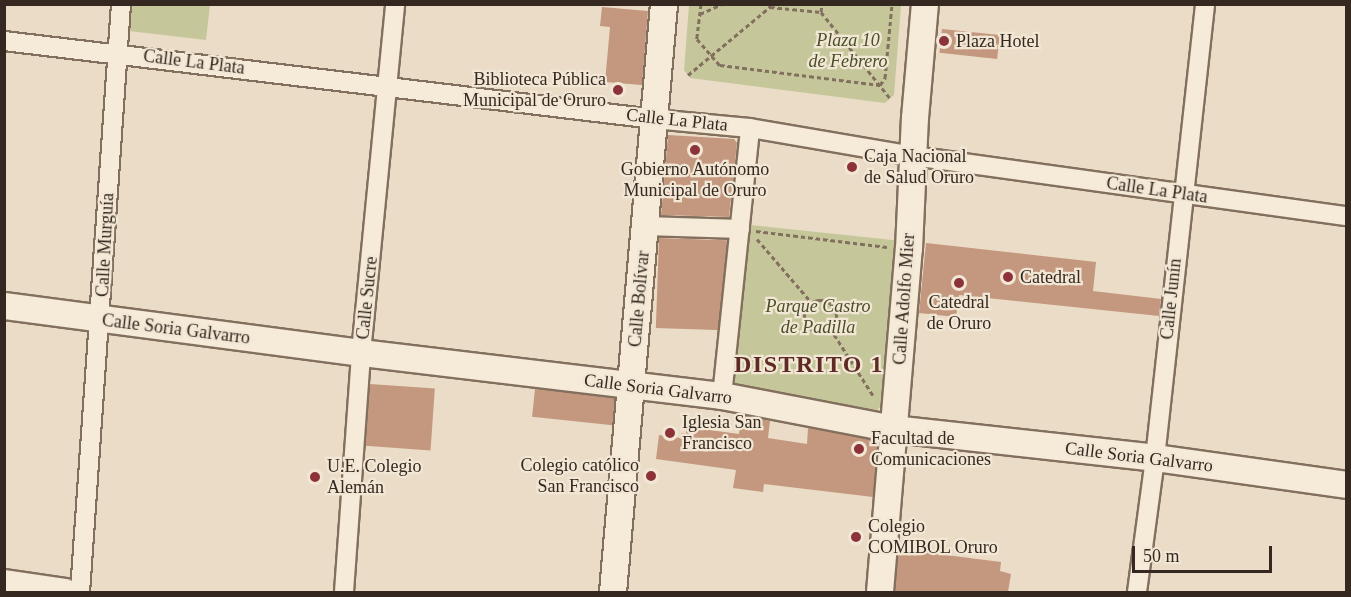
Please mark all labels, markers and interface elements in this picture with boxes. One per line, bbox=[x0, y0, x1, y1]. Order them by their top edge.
park label: Plaza 10 de Febrero bbox=[808, 30, 888, 72]
place label: Plaza Hotel bbox=[956, 30, 1039, 52]
marker: Plaza Hotel bbox=[937, 34, 951, 48]
street label: Calle La Plata bbox=[142, 45, 246, 79]
place label: Biblioteca Pública Municipal de Oruro bbox=[463, 69, 606, 112]
marker: Biblioteca Pública Municipal de Oruro bbox=[611, 83, 625, 97]
street label: Calle La Plata bbox=[625, 104, 729, 136]
marker: Gobierno Autónomo Municipal de Oruro bbox=[688, 143, 702, 157]
place label: Caja Nacional de Salud Oruro bbox=[864, 146, 974, 188]
place label: Gobierno Autónomo Municipal de Oruro bbox=[620, 159, 770, 201]
marker: Caja Nacional de Salud Oruro bbox=[845, 160, 859, 174]
street label: Calle La Plata bbox=[1105, 172, 1209, 208]
street label: Calle Murguía bbox=[91, 192, 119, 298]
street label: Calle Adolfo Mier bbox=[889, 232, 919, 366]
street label: Calle Bolívar bbox=[624, 250, 654, 348]
street label: Calle Sucre bbox=[352, 255, 382, 341]
street label: Calle Junín bbox=[1156, 257, 1186, 341]
place label: Catedral bbox=[1020, 266, 1081, 288]
marker: Catedral bbox=[1001, 270, 1015, 284]
marker: Catedral de Oruro bbox=[952, 276, 966, 290]
place label: Catedral de Oruro bbox=[927, 292, 991, 334]
park label: Parque Castro de Padilla bbox=[765, 296, 871, 338]
street label: Calle Soria Galvarro bbox=[101, 309, 251, 349]
district label: DISTRITO 1 bbox=[734, 351, 884, 379]
street label: Calle Soria Galvarro bbox=[583, 369, 733, 409]
place label: Iglesia San Francisco bbox=[682, 412, 761, 454]
marker: Iglesia San Francisco bbox=[663, 426, 677, 440]
place label: Facultad de Comunicaciones bbox=[871, 428, 991, 470]
street label: Calle Soria Galvarro bbox=[1064, 437, 1214, 477]
marker: Facultad de Comunicaciones bbox=[852, 442, 866, 456]
place label: Colegio católico San Francisco bbox=[521, 455, 639, 498]
place label: U.E. Colegio Alemán bbox=[327, 456, 421, 498]
marker: Colegio católico San Francisco bbox=[644, 469, 658, 483]
marker: U.E. Colegio Alemán bbox=[308, 470, 322, 484]
place label: Colegio COMIBOL Oruro bbox=[868, 516, 998, 558]
marker: Colegio COMIBOL Oruro bbox=[849, 530, 863, 544]
scale bar bbox=[1135, 534, 1274, 572]
text: 50 m bbox=[1143, 546, 1180, 566]

